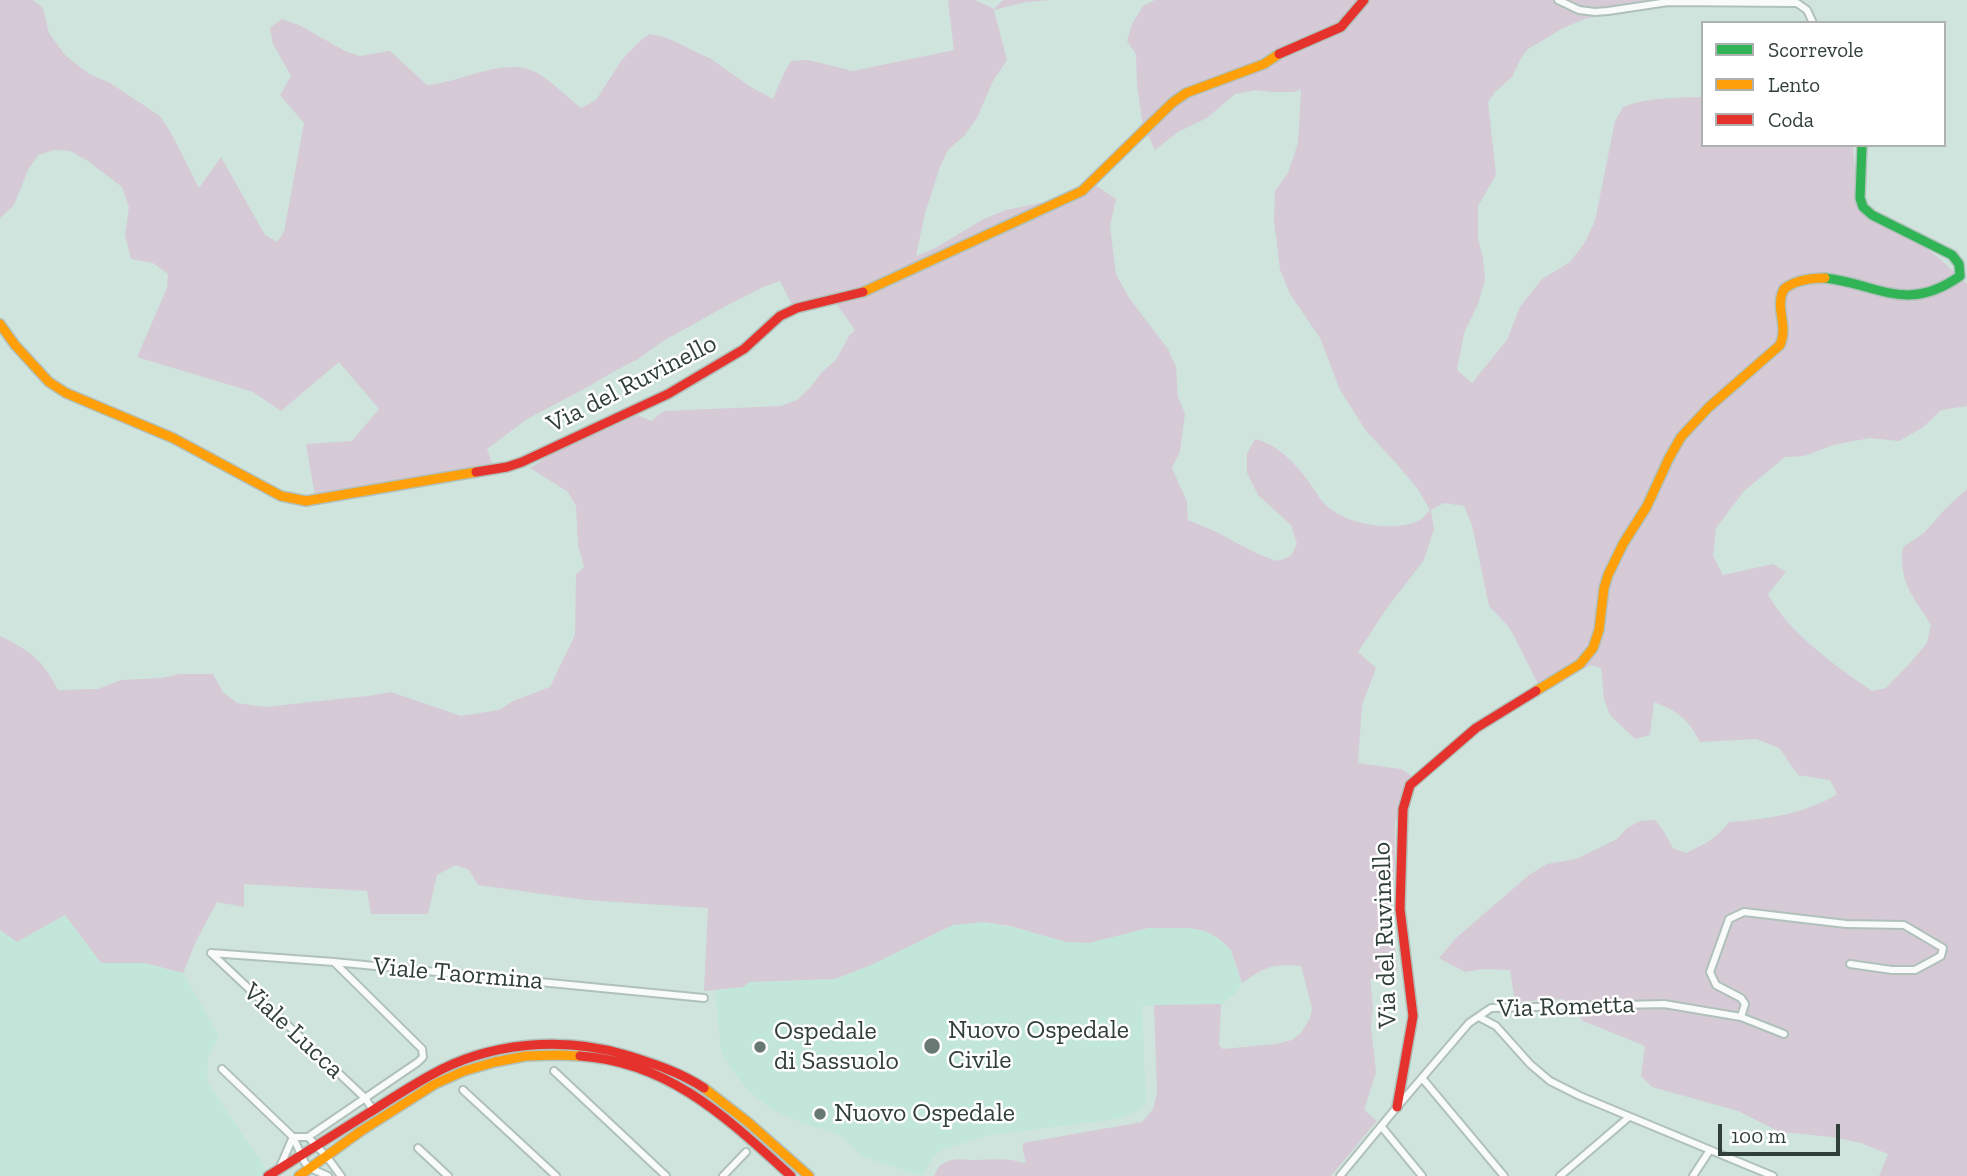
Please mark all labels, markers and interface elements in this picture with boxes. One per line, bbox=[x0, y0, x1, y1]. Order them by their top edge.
legend bbox=[1701, 21, 1946, 147]
text: Scorrevole bbox=[1768, 37, 1863, 62]
text: Lento bbox=[1768, 72, 1820, 97]
text: Coda bbox=[1768, 107, 1814, 132]
street label: Via del Ruvinello bbox=[542, 328, 722, 440]
street label: Via del Ruvinello bbox=[1366, 841, 1404, 1029]
street label: Viale Taormina bbox=[372, 951, 544, 997]
street label: Viale Lucca bbox=[236, 977, 350, 1085]
street label: Via Rometta bbox=[1497, 989, 1635, 1025]
place label: Nuovo Ospedale Civile bbox=[948, 1015, 1129, 1076]
place label: Ospedale di Sassuolo bbox=[774, 1016, 899, 1078]
marker: Nuovo Ospedale Civile bbox=[922, 1036, 942, 1056]
marker: Ospedale di Sassuolo bbox=[752, 1039, 768, 1055]
place label: Nuovo Ospedale bbox=[834, 1098, 1015, 1130]
marker: Nuovo Ospedale bbox=[812, 1106, 828, 1122]
scale bar bbox=[1722, 1110, 1844, 1154]
text: 100 m bbox=[1731, 1123, 1786, 1148]

